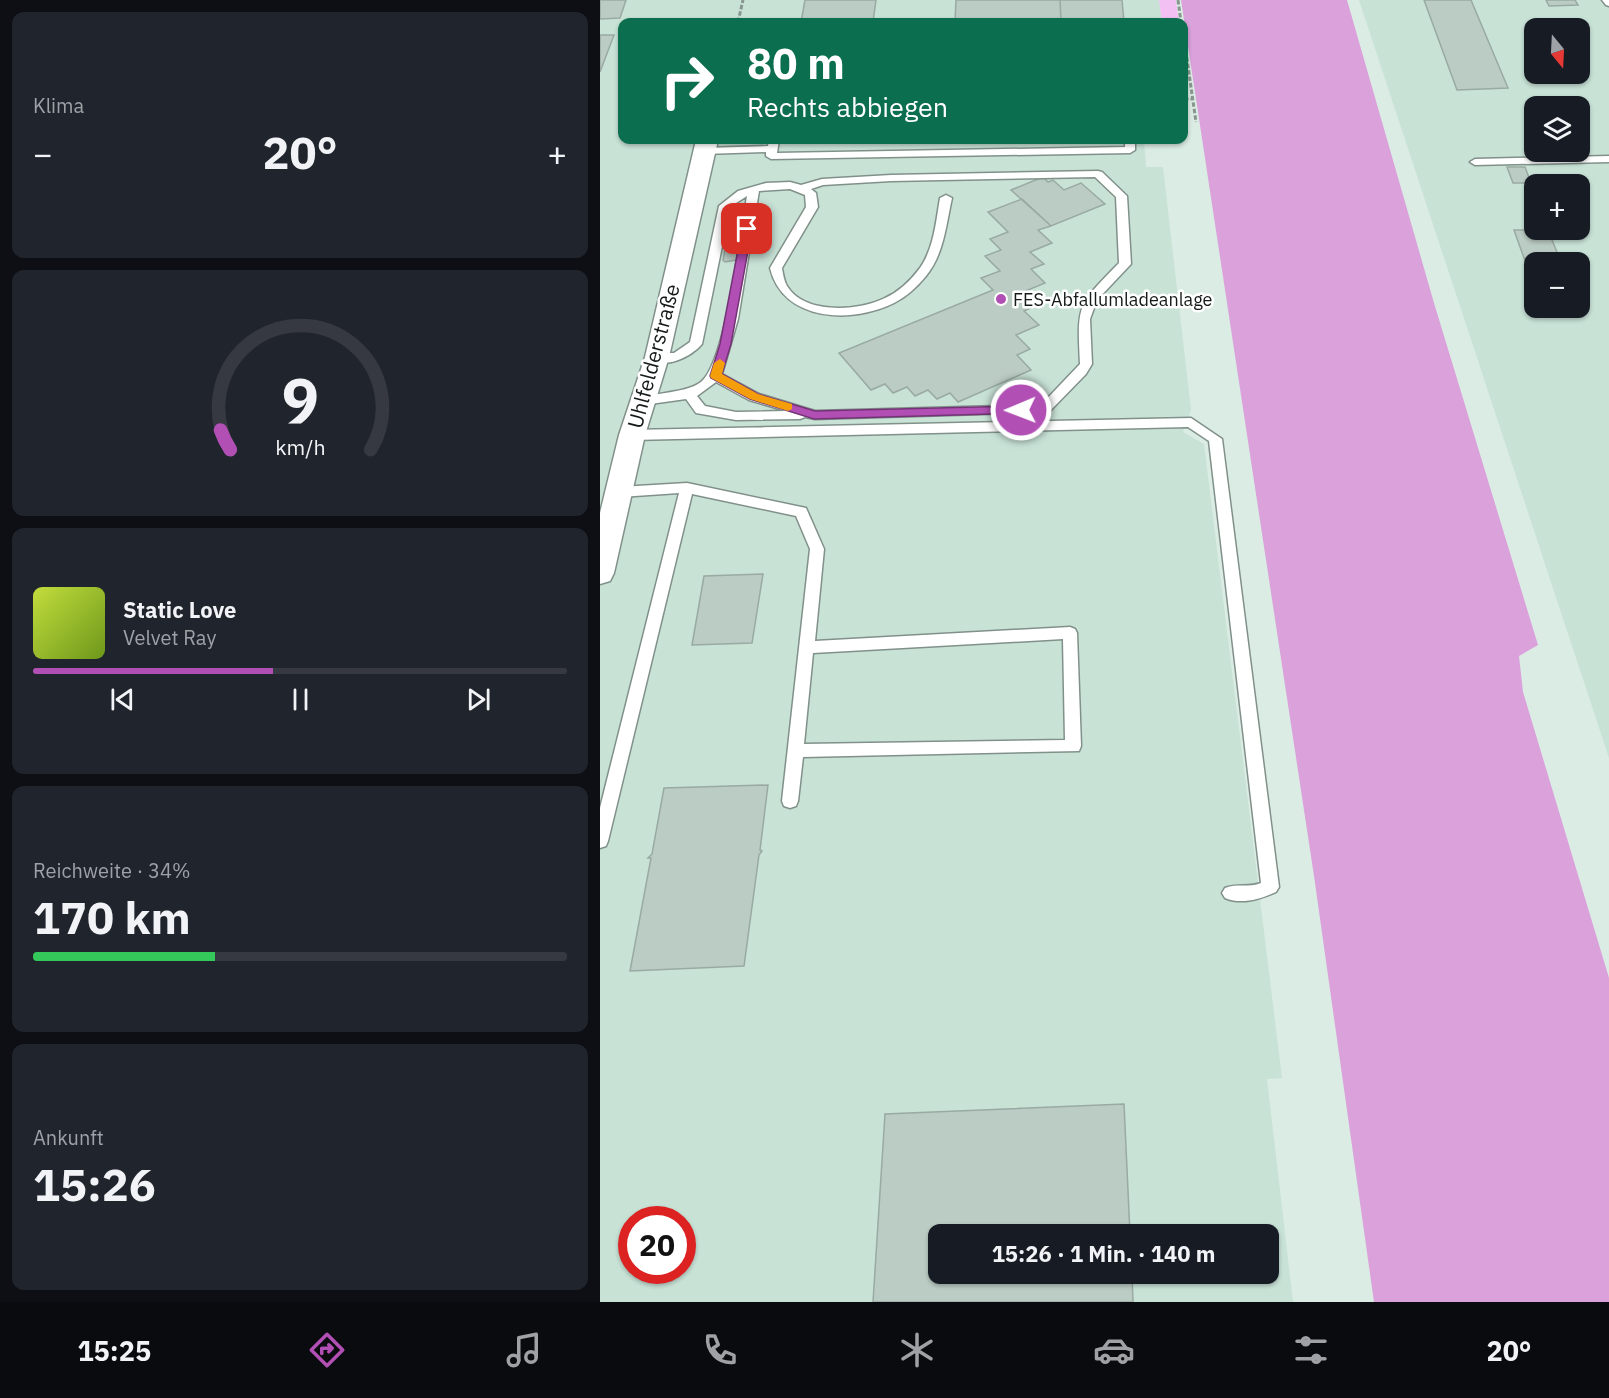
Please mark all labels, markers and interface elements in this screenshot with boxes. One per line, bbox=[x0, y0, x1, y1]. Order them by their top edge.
north arrow bbox=[1524, 18, 1590, 84]
map controls bbox=[1524, 18, 1590, 318]
text: 80 m bbox=[747, 36, 845, 91]
icon: right bbox=[648, 42, 726, 120]
text: Rechts abbiegen bbox=[747, 89, 948, 124]
text: Klima bbox=[33, 92, 84, 119]
button: layers bbox=[1524, 96, 1590, 162]
text: 20° bbox=[262, 123, 338, 181]
text: − bbox=[33, 132, 53, 175]
text: + bbox=[547, 132, 567, 175]
button: + bbox=[1524, 174, 1590, 240]
pin bbox=[721, 203, 772, 254]
icon: arrive bbox=[730, 212, 763, 245]
button: − bbox=[1524, 252, 1590, 318]
street label: Uhlfelderstraße bbox=[620, 281, 686, 431]
place label: FES-Abfallumladeanlage bbox=[1013, 288, 1213, 311]
marker: FES-Abfallumladeanlage bbox=[994, 292, 1008, 306]
text: 9 bbox=[281, 360, 319, 441]
position arrow bbox=[989, 378, 1053, 442]
text: km/h bbox=[275, 433, 325, 461]
text: Static Love bbox=[123, 595, 236, 624]
text: Velvet Ray bbox=[123, 624, 216, 651]
icon: previous bbox=[106, 683, 139, 716]
icon: pause bbox=[284, 683, 317, 716]
icon: next bbox=[462, 683, 495, 716]
text: Reichweite · 34% bbox=[33, 857, 190, 884]
text: 170 km bbox=[33, 888, 191, 946]
text: Ankunft bbox=[33, 1124, 104, 1151]
text: 15:26 bbox=[33, 1155, 156, 1213]
speed limit sign: 20 bbox=[618, 1206, 696, 1284]
text: 15:26 · 1 Min. · 140 m bbox=[992, 1239, 1215, 1268]
icon: directions bbox=[306, 1329, 348, 1371]
icon: music bbox=[503, 1329, 545, 1371]
icon: phone bbox=[699, 1329, 741, 1371]
icon: climate bbox=[896, 1329, 938, 1371]
icon: car bbox=[1093, 1329, 1135, 1371]
icon: filters bbox=[1290, 1329, 1332, 1371]
text: 15:25 bbox=[77, 1333, 151, 1368]
text: 20° bbox=[1486, 1333, 1532, 1368]

